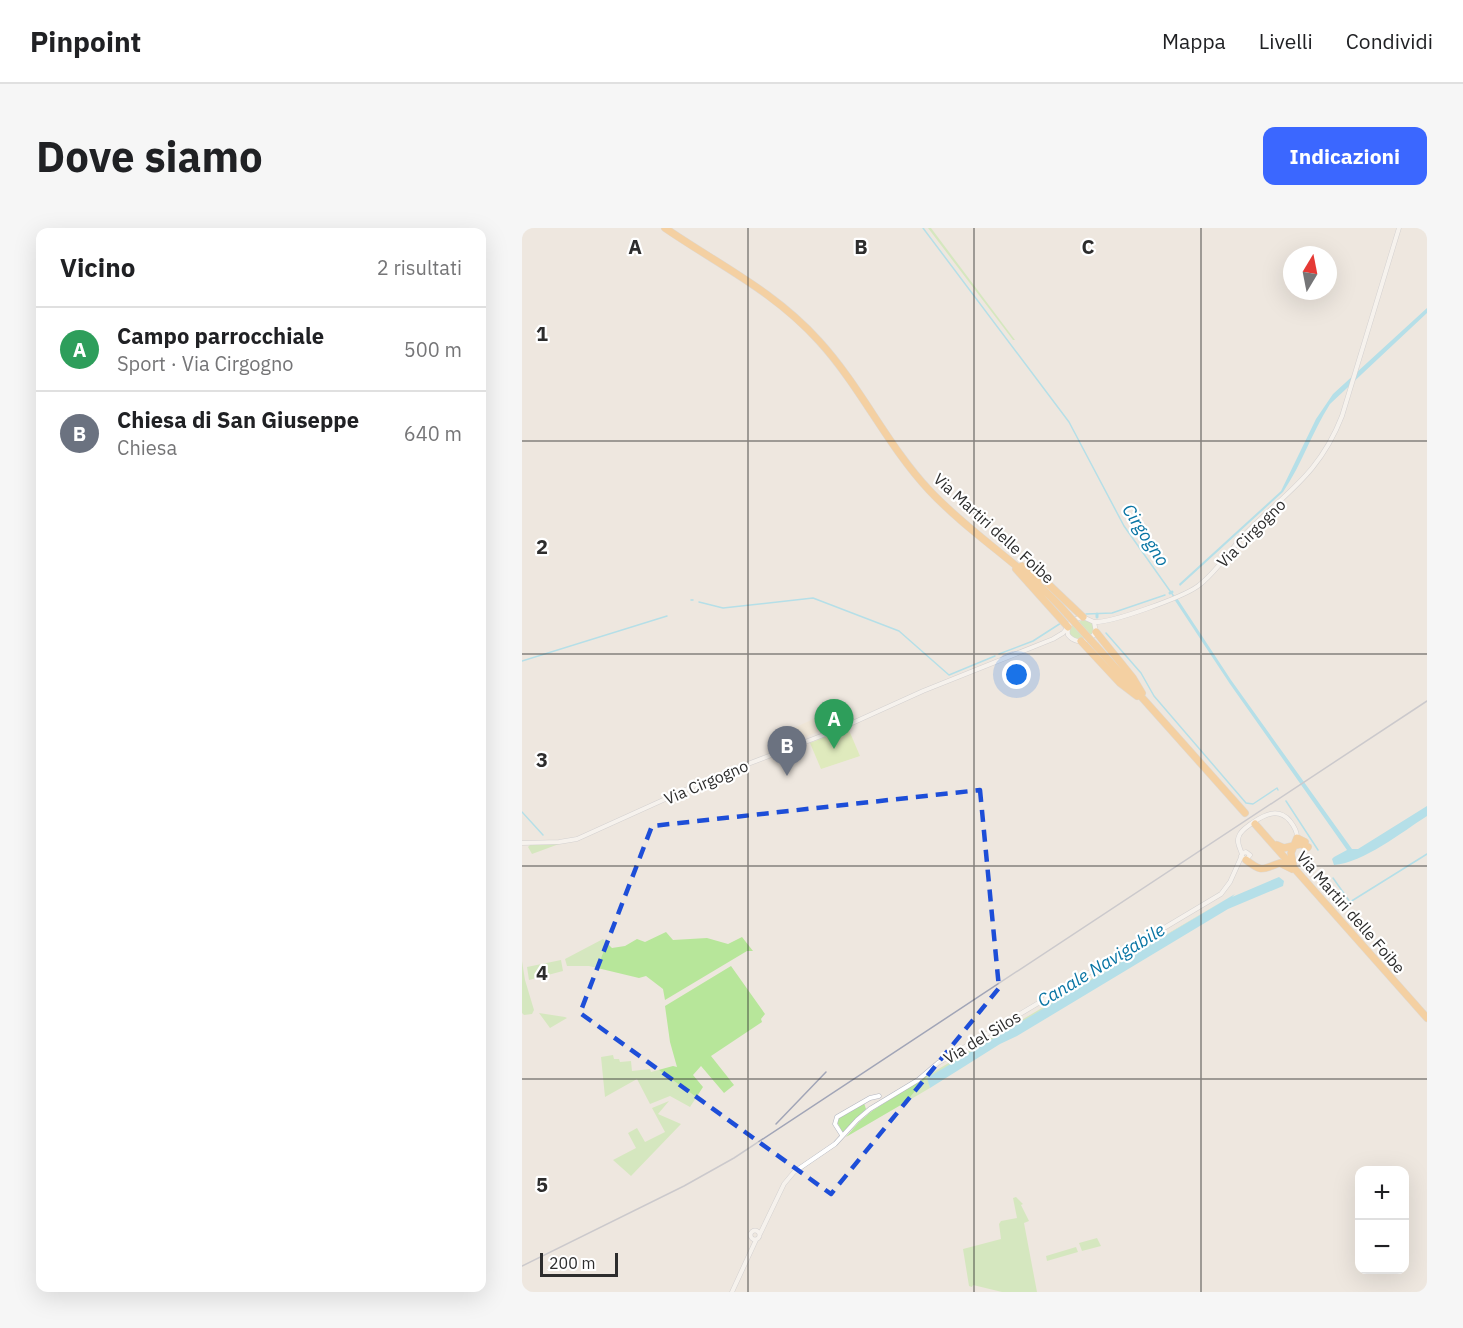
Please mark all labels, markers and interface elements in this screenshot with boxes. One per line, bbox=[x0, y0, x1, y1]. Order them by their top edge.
text: Pinpoint bbox=[30, 23, 141, 60]
text: Mappa bbox=[1162, 27, 1226, 55]
text: Livelli bbox=[1259, 27, 1313, 55]
text: Condividi bbox=[1346, 27, 1433, 55]
button: Indicazioni bbox=[1263, 127, 1427, 185]
text: Dove siamo bbox=[36, 129, 263, 184]
text: A bbox=[628, 233, 642, 260]
text: B bbox=[854, 233, 868, 260]
text: C bbox=[1081, 233, 1095, 260]
north arrow bbox=[1283, 246, 1337, 300]
text: Vicino bbox=[60, 250, 135, 284]
text: 2 risultati bbox=[377, 254, 462, 281]
text: 1 bbox=[536, 320, 548, 347]
text: Campo parrocchiale bbox=[117, 321, 324, 350]
text: A bbox=[73, 336, 86, 363]
text: 500 m bbox=[404, 336, 462, 363]
text: Sport · Via Cirgogno bbox=[117, 350, 293, 377]
text: Chiesa di San Giuseppe bbox=[117, 405, 359, 434]
text: B bbox=[73, 420, 86, 447]
text: 640 m bbox=[404, 420, 462, 447]
text: Chiesa bbox=[117, 434, 177, 461]
street label: Via Martiri delle Foibe bbox=[929, 469, 1059, 588]
street label: Via Cirgogno bbox=[1212, 494, 1290, 572]
water label: Cirgogno bbox=[1117, 499, 1175, 571]
text: 2 bbox=[536, 533, 548, 560]
your location bbox=[1002, 660, 1031, 689]
pin: A bbox=[814, 700, 854, 749]
pin: B bbox=[768, 726, 806, 776]
text: 3 bbox=[536, 746, 548, 773]
street label: Via Cirgogno bbox=[661, 755, 751, 809]
street label: Via Martiri delle Foibe bbox=[1292, 847, 1410, 977]
water label: Canale Navigabile bbox=[1033, 918, 1169, 1012]
text: 4 bbox=[536, 959, 548, 986]
street label: Via del Silos bbox=[940, 1006, 1024, 1068]
map controls bbox=[1355, 1166, 1409, 1274]
button: + bbox=[1355, 1166, 1409, 1220]
text: 5 bbox=[536, 1171, 548, 1198]
button: − bbox=[1355, 1220, 1409, 1274]
scale bar bbox=[540, 1250, 618, 1278]
text: 200 m bbox=[549, 1253, 596, 1273]

